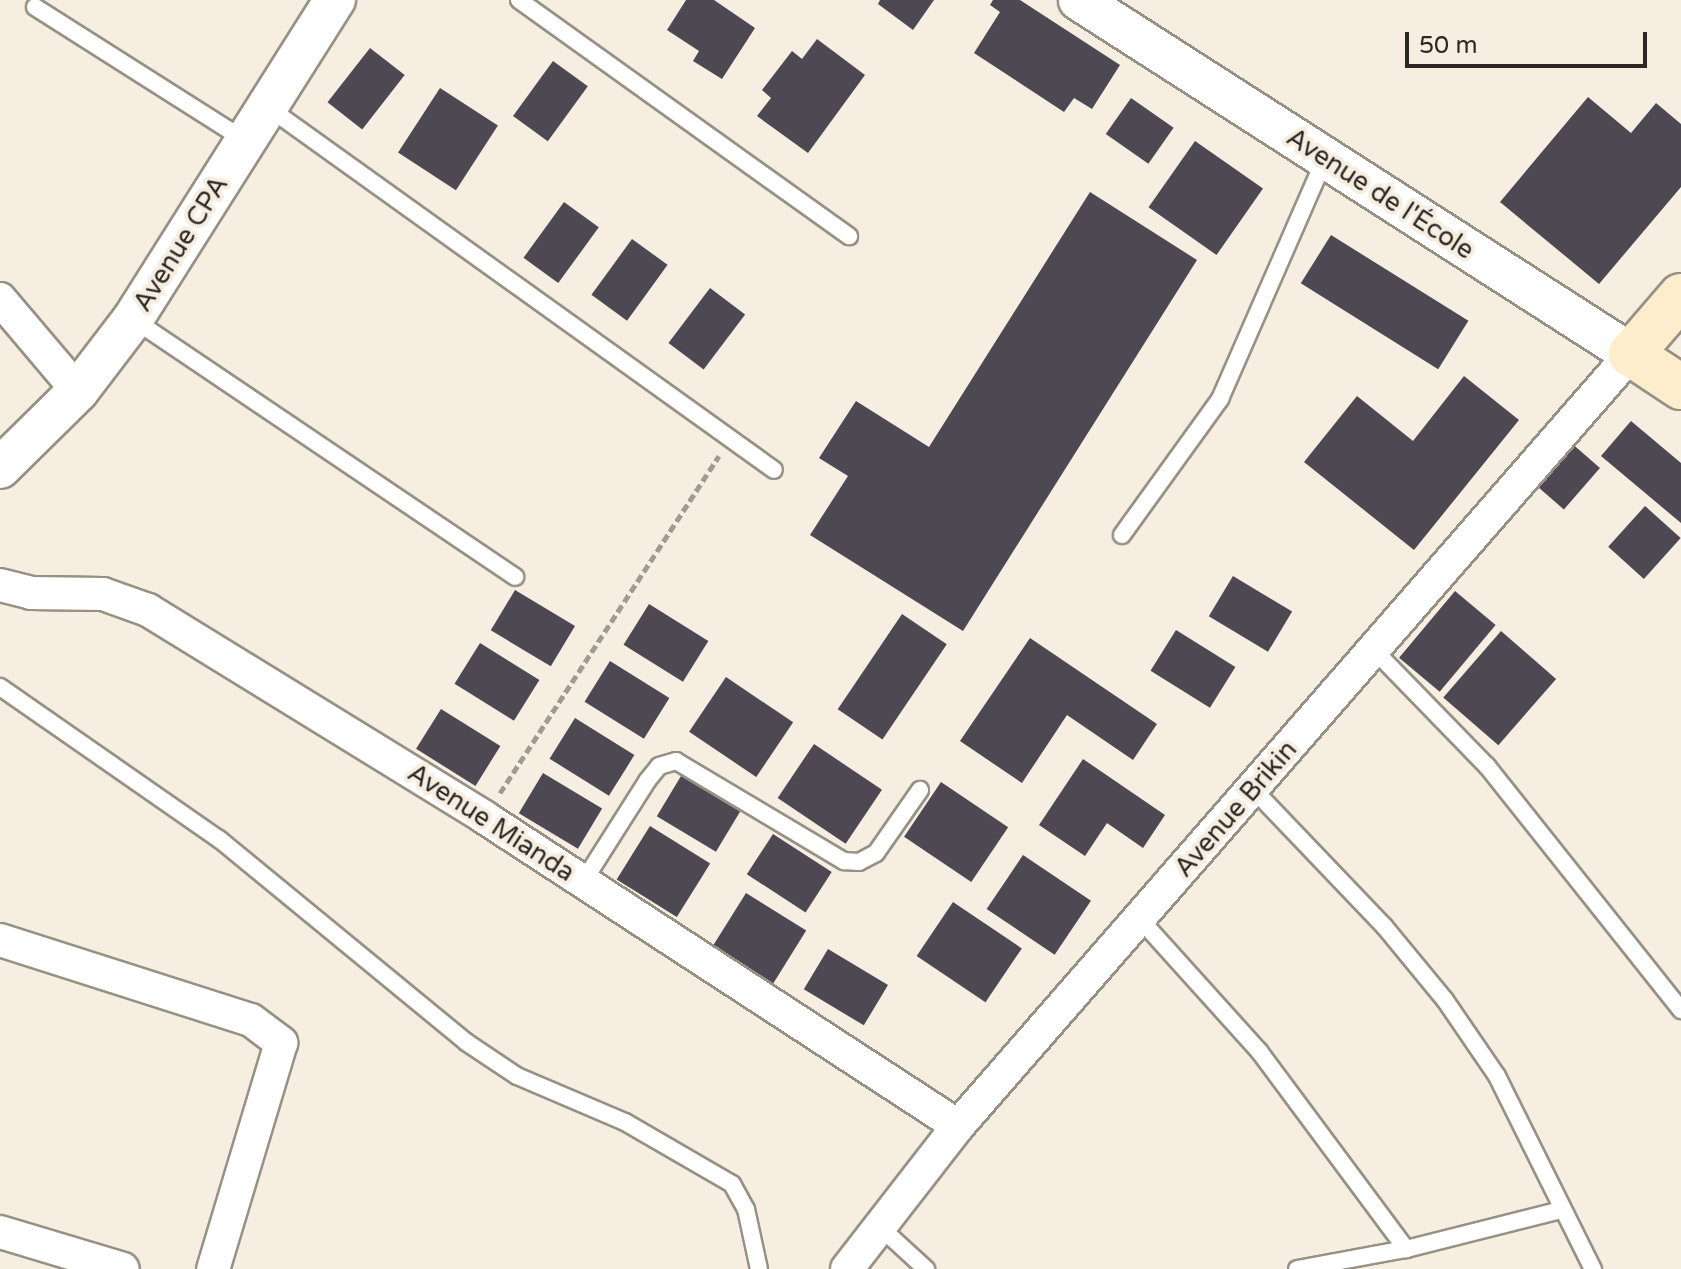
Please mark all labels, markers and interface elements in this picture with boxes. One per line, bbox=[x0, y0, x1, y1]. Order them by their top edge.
scale bar bbox=[1409, 16, 1651, 66]
text: 50 m bbox=[1419, 31, 1477, 60]
street label: Avenue de l'École bbox=[1281, 122, 1479, 266]
street label: Avenue CPA bbox=[127, 171, 235, 317]
street label: Avenue Brikin bbox=[1168, 734, 1304, 884]
street label: Avenue Mianda bbox=[402, 757, 580, 889]

